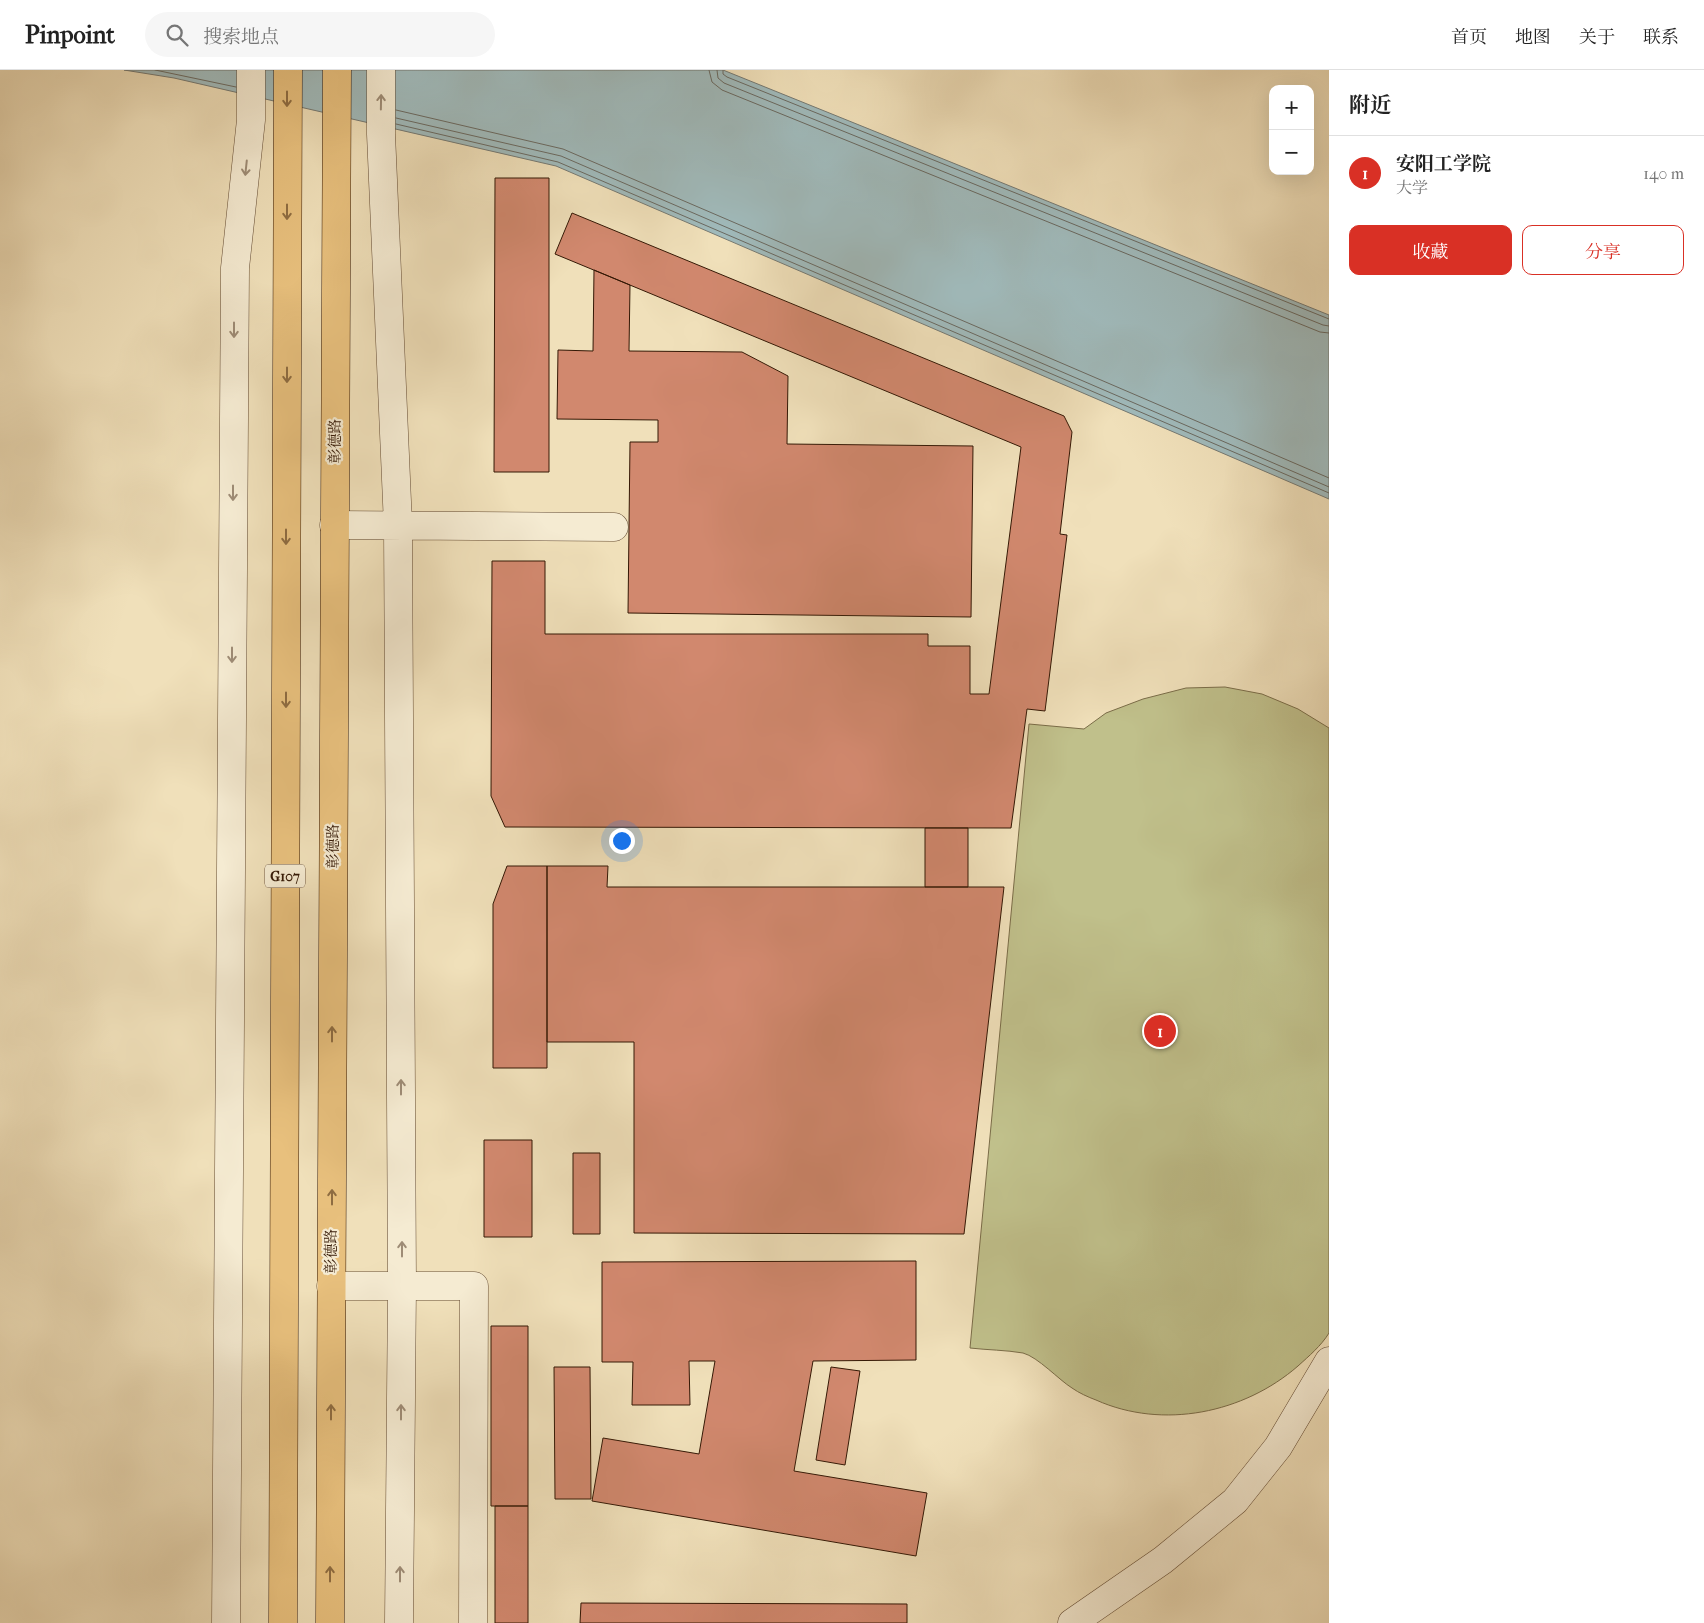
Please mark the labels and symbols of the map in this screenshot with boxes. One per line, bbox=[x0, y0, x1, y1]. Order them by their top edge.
one-way arrow bbox=[283, 91, 292, 107]
one-way arrow bbox=[376, 94, 386, 110]
one-way arrow bbox=[241, 160, 251, 176]
one-way arrow bbox=[282, 204, 292, 220]
one-way arrow bbox=[229, 322, 239, 338]
one-way arrow bbox=[282, 366, 292, 382]
street label: 彰德路 bbox=[326, 418, 344, 464]
one-way arrow bbox=[228, 484, 238, 501]
one-way arrow bbox=[281, 528, 291, 545]
one-way arrow bbox=[227, 647, 237, 663]
one-way arrow bbox=[281, 691, 291, 707]
street label: 彰德路 bbox=[324, 823, 342, 869]
your location bbox=[609, 828, 635, 854]
road number: G107 bbox=[265, 864, 305, 888]
pin: 1 bbox=[1144, 1012, 1176, 1050]
one-way arrow bbox=[327, 1027, 337, 1043]
one-way arrow bbox=[396, 1079, 406, 1096]
one-way arrow bbox=[327, 1189, 337, 1206]
street label: 彰德路 bbox=[322, 1228, 340, 1274]
one-way arrow bbox=[397, 1242, 407, 1258]
one-way arrow bbox=[326, 1404, 336, 1420]
one-way arrow bbox=[396, 1404, 406, 1420]
one-way arrow bbox=[325, 1567, 335, 1583]
one-way arrow bbox=[395, 1567, 404, 1583]

